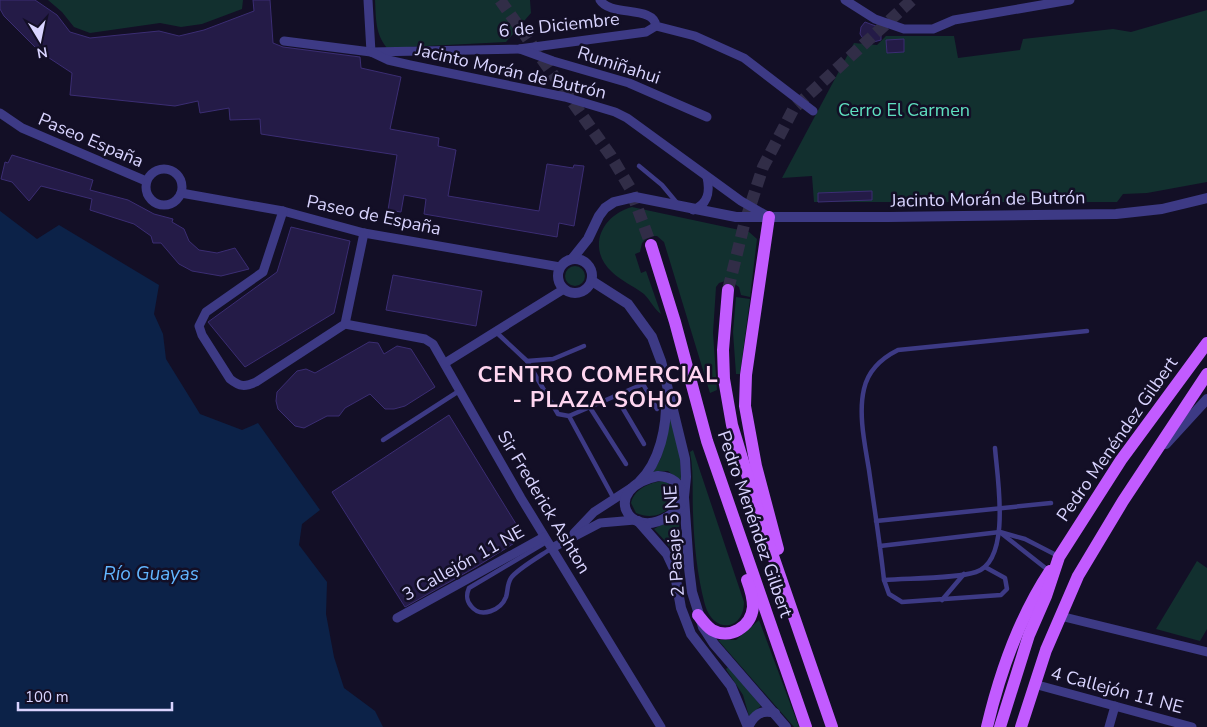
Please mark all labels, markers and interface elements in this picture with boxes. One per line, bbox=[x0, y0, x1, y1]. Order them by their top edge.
street label: 6 de Diciembre bbox=[497, 7, 621, 43]
north arrow bbox=[15, 15, 65, 65]
street label: Jacinto Morán de Butrón bbox=[412, 37, 609, 105]
street label: Rumiñahui bbox=[574, 40, 664, 90]
text: N bbox=[35, 42, 49, 63]
park label: Cerro El Carmen bbox=[838, 98, 970, 122]
street label: Paseo España bbox=[35, 107, 147, 173]
street label: Jacinto Morán de Butrón bbox=[889, 185, 1086, 213]
street label: Paseo de España bbox=[305, 189, 443, 241]
street label: Pedro Menéndez Gilbert bbox=[1051, 351, 1183, 526]
district label: CENTRO COMERCIAL - PLAZA SOHO bbox=[477, 360, 719, 415]
street label: Sir Frederick Ashton bbox=[492, 426, 596, 578]
street label: Pedro Menéndez Gilbert bbox=[712, 427, 798, 621]
street label: 2 Pasaje 5 NE bbox=[658, 484, 690, 598]
street label: 3 Callejón 11 NE bbox=[398, 520, 528, 606]
water label: Río Guayas bbox=[103, 561, 199, 587]
street label: 4 Callejón 11 NE bbox=[1048, 661, 1186, 719]
scale bar bbox=[18, 680, 171, 712]
text: 100 m bbox=[25, 687, 69, 707]

